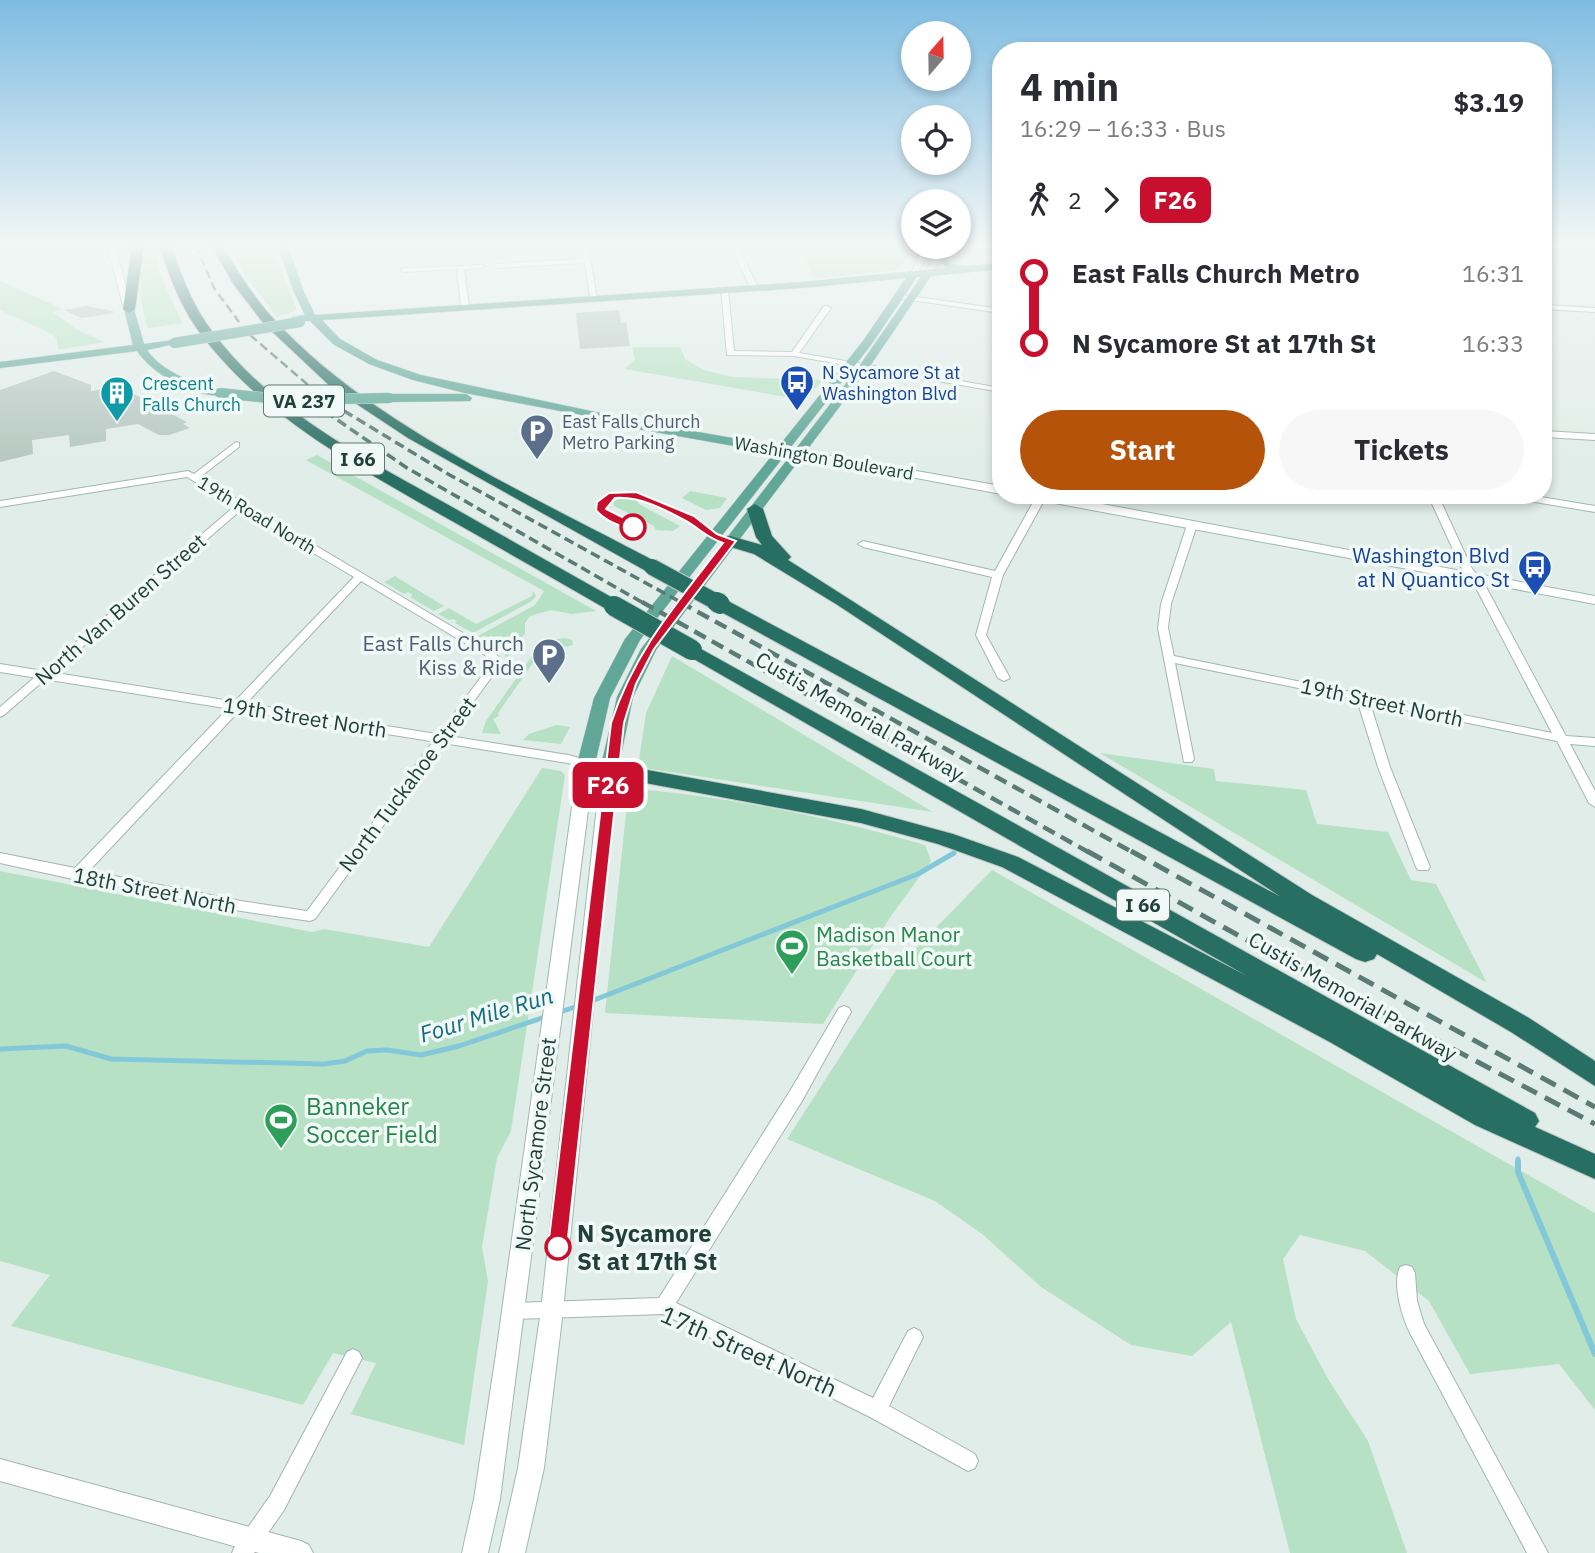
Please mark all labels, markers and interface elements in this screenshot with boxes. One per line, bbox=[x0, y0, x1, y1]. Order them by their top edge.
north arrow bbox=[901, 21, 971, 91]
map controls bbox=[901, 21, 971, 259]
text: 4 min bbox=[1020, 62, 1119, 111]
text: $3.19 bbox=[1454, 85, 1524, 119]
button: locate bbox=[901, 105, 971, 175]
text: 16:29 – 16:33 · Bus bbox=[1020, 113, 1226, 143]
icon: walk bbox=[1020, 181, 1058, 219]
icon: forward bbox=[1092, 181, 1130, 219]
text: F26 bbox=[1154, 184, 1197, 216]
text: 2 bbox=[1068, 185, 1082, 215]
button: layers bbox=[901, 189, 971, 259]
text: East Falls Church Metro bbox=[1072, 256, 1360, 290]
text: 16:31 bbox=[1462, 258, 1524, 288]
text: N Sycamore St at 17th St bbox=[1072, 326, 1376, 360]
text: 16:33 bbox=[1462, 328, 1524, 358]
place label: N Sycamore St at Washington Blvd bbox=[822, 361, 960, 405]
bus stop icon: N Sycamore St at Washington Blvd bbox=[778, 363, 816, 412]
place label: Crescent Falls Church bbox=[142, 372, 241, 416]
building icon: Crescent Falls Church bbox=[98, 374, 136, 423]
road number: VA 237 bbox=[264, 386, 344, 416]
place label: East Falls Church Metro Parking bbox=[562, 410, 700, 454]
button: Start bbox=[1020, 410, 1265, 490]
button: Tickets bbox=[1279, 410, 1524, 490]
parking icon: East Falls Church Metro Parking bbox=[518, 412, 556, 461]
street label: Washington Boulevard bbox=[733, 431, 915, 485]
road number: I 66 bbox=[332, 444, 384, 474]
street label: 19th Road North bbox=[194, 471, 320, 559]
unlabelled marker bbox=[620, 514, 646, 540]
street label: North Van Buren Street bbox=[28, 527, 212, 691]
place label: Washington Blvd at N Quantico St bbox=[1352, 541, 1510, 593]
bus stop icon: Washington Blvd at N Quantico St bbox=[1516, 548, 1554, 597]
place label: East Falls Church Kiss & Ride bbox=[363, 629, 524, 681]
parking icon: East Falls Church Kiss & Ride bbox=[530, 636, 568, 685]
street label: Custis Memorial Parkway bbox=[751, 645, 970, 787]
street label: 19th Street North bbox=[1298, 671, 1466, 733]
street label: 19th Street North bbox=[221, 690, 389, 744]
street label: North Tuckahoe Street bbox=[332, 691, 482, 877]
line badge: F26 bbox=[568, 762, 648, 808]
text: F26 bbox=[587, 769, 629, 801]
street label: 18th Street North bbox=[71, 860, 239, 920]
road number: I 66 bbox=[1117, 890, 1169, 920]
place label: Madison Manor Basketball Court bbox=[816, 920, 972, 972]
street label: Custis Memorial Parkway bbox=[1244, 925, 1463, 1067]
sports icon: Madison Manor Basketball Court bbox=[773, 927, 811, 976]
water label: Four Mile Run bbox=[415, 979, 557, 1049]
street label: North Sycamore Street bbox=[508, 1036, 562, 1252]
place label: Banneker Soccer Field bbox=[306, 1090, 438, 1150]
sports icon: Banneker Soccer Field bbox=[262, 1101, 300, 1150]
place label: N Sycamore St at 17th St bbox=[577, 1217, 717, 1277]
marker: N Sycamore St at 17th St bbox=[545, 1234, 571, 1260]
street label: 17th Street North bbox=[656, 1298, 842, 1404]

